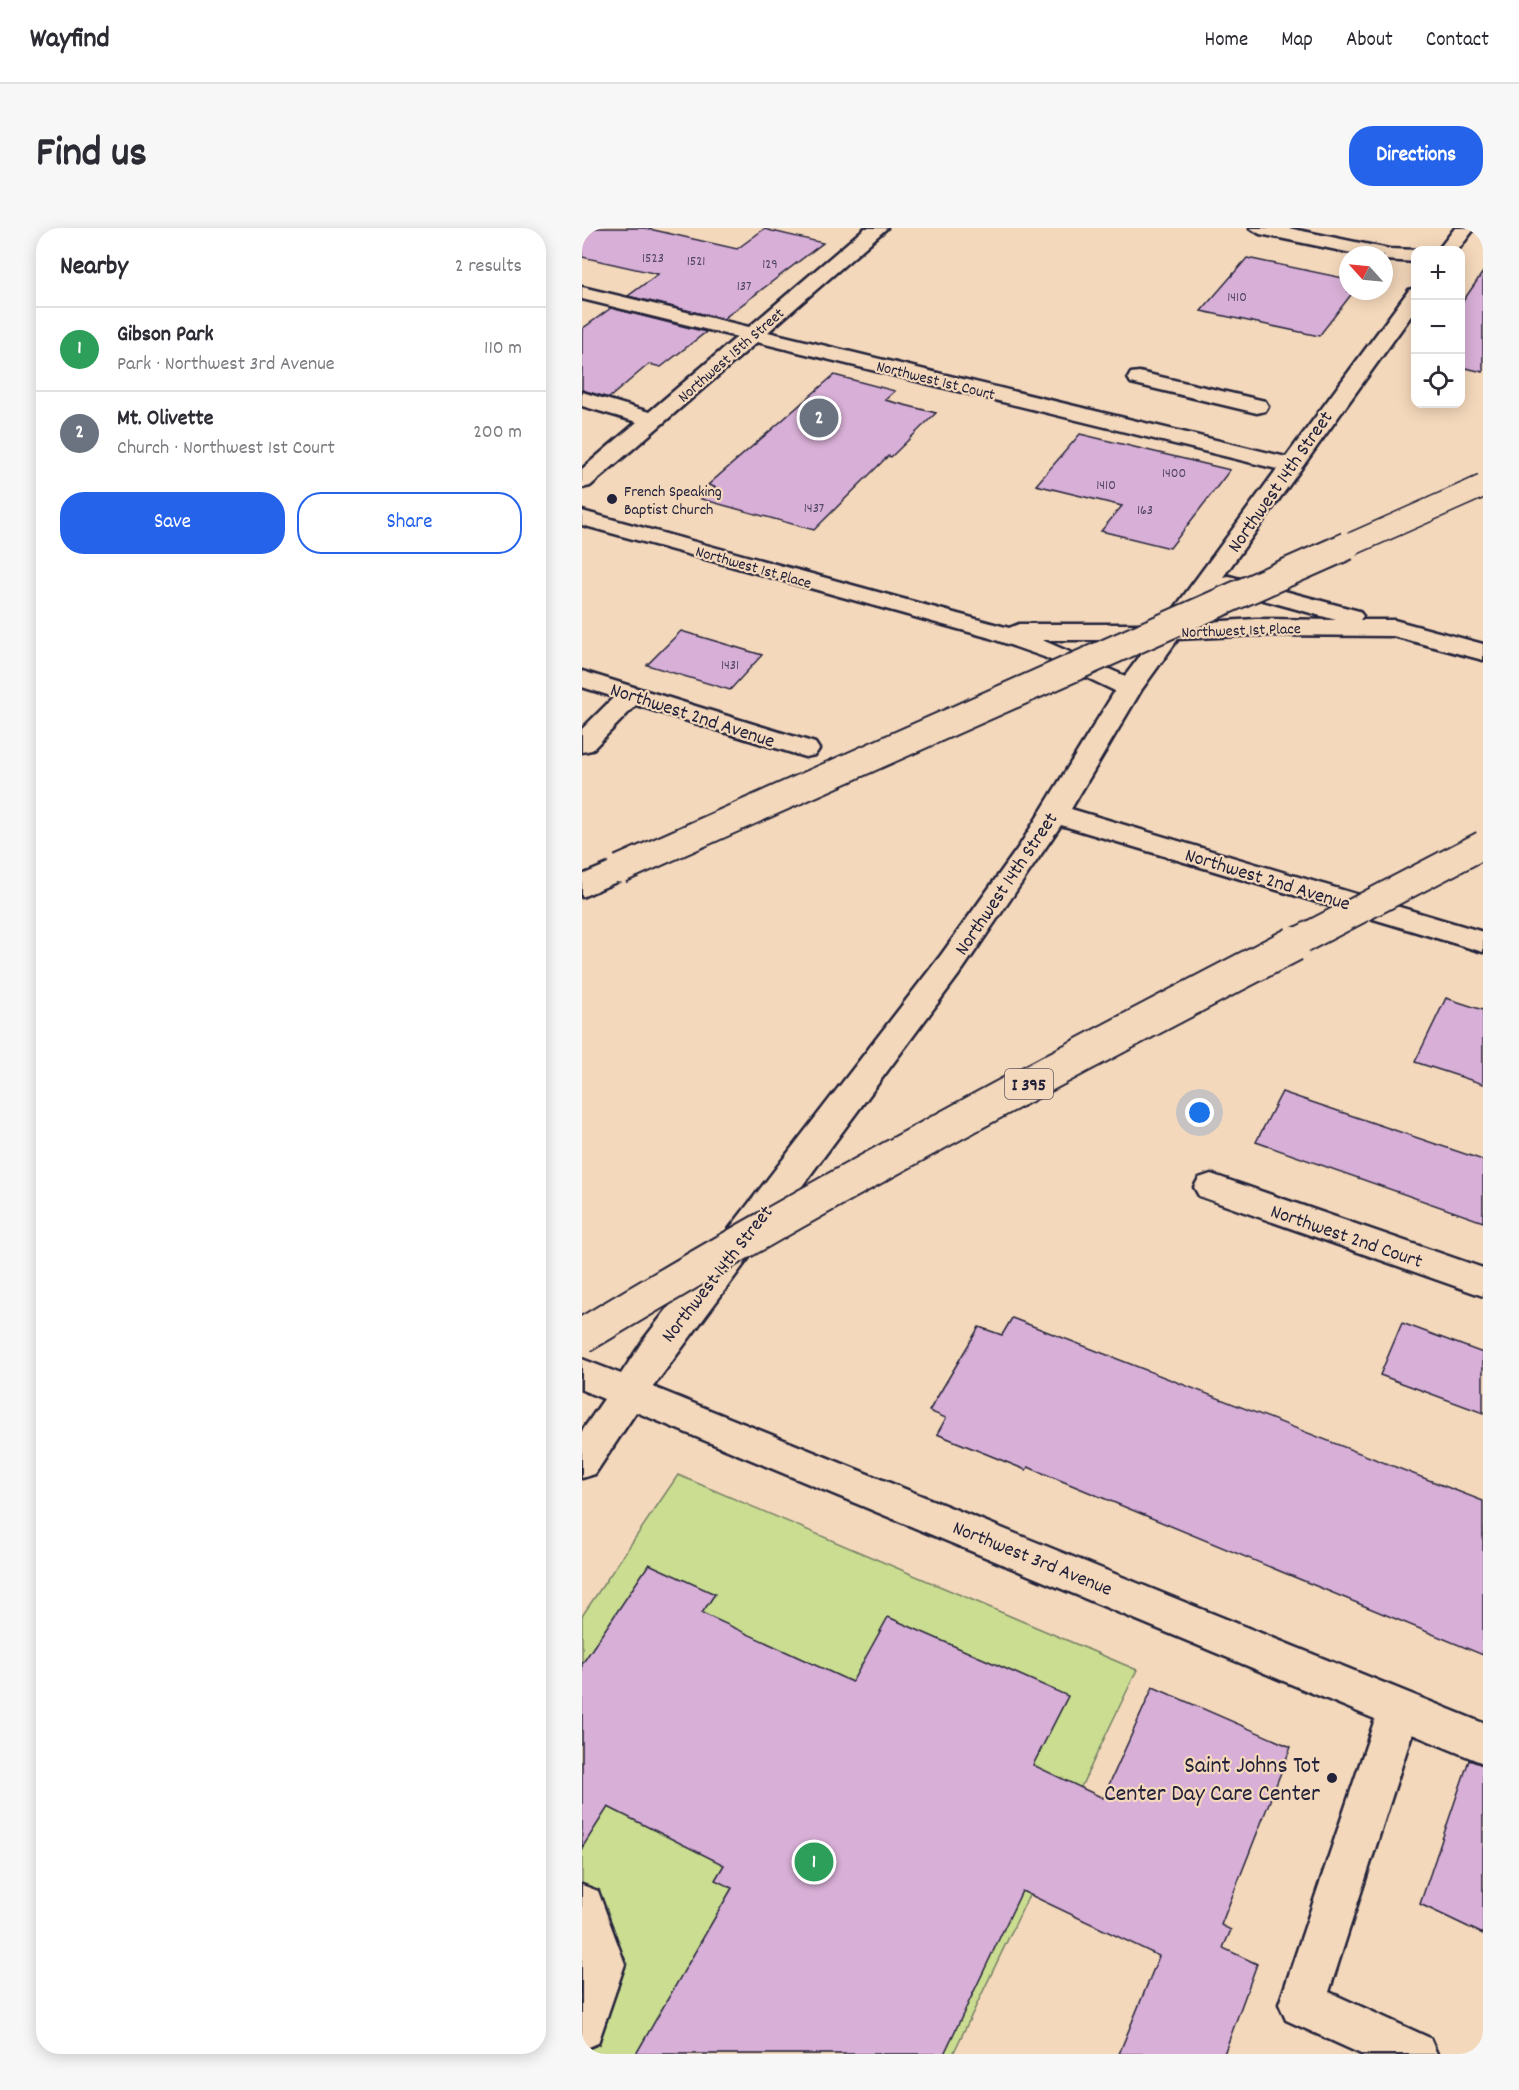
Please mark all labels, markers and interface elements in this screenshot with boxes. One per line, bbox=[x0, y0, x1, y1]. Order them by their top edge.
text: Wayfind bbox=[30, 21, 110, 61]
text: Home bbox=[1204, 26, 1248, 56]
text: Map bbox=[1281, 26, 1313, 56]
text: About bbox=[1346, 26, 1393, 56]
text: Contact bbox=[1426, 26, 1489, 56]
text: Find us bbox=[36, 126, 147, 186]
button: Directions bbox=[1349, 126, 1483, 186]
north arrow bbox=[1339, 246, 1393, 300]
map controls bbox=[1411, 246, 1465, 408]
button: + bbox=[1411, 246, 1465, 300]
text: Nearby bbox=[60, 249, 128, 286]
house number: 1523 bbox=[642, 249, 664, 269]
house number: 1521 bbox=[687, 252, 705, 272]
text: 2 results bbox=[455, 253, 522, 281]
house number: 129 bbox=[762, 255, 778, 275]
house number: 137 bbox=[737, 277, 751, 297]
house number: 1410 bbox=[1227, 288, 1247, 308]
button: − bbox=[1411, 300, 1465, 354]
street label: Northwest 15th Street bbox=[673, 303, 790, 409]
text: Gibson Park bbox=[117, 320, 213, 351]
text: 1 bbox=[77, 335, 82, 363]
text: 110 m bbox=[484, 335, 522, 363]
text: Park · Northwest 3rd Avenue bbox=[117, 351, 335, 379]
button: locate bbox=[1411, 354, 1465, 408]
street label: Northwest 1st Court bbox=[874, 356, 997, 407]
pin: 2 bbox=[800, 396, 838, 441]
text: Mt. Olivette bbox=[117, 404, 213, 435]
street label: Northwest 14th Street bbox=[1222, 406, 1341, 559]
text: 2 bbox=[75, 419, 84, 447]
text: 200 m bbox=[473, 419, 522, 447]
text: Church · Northwest 1st Court bbox=[117, 435, 335, 463]
house number: 1400 bbox=[1162, 464, 1186, 484]
house number: 1410 bbox=[1096, 476, 1116, 496]
place label: French Speaking Baptist Church bbox=[624, 481, 722, 522]
button: Save bbox=[60, 492, 285, 554]
button: Share bbox=[297, 492, 522, 554]
marker: French Speaking Baptist Church bbox=[605, 492, 619, 506]
house number: 1437 bbox=[804, 499, 824, 519]
house number: 163 bbox=[1137, 501, 1153, 521]
street label: Northwest 1st Place bbox=[693, 541, 814, 596]
street label: Northwest 1st Place bbox=[1181, 618, 1301, 645]
house number: 1431 bbox=[721, 656, 739, 676]
street label: Northwest 2nd Avenue bbox=[606, 677, 778, 757]
street label: Northwest 14th Street bbox=[949, 808, 1066, 962]
street label: Northwest 2nd Avenue bbox=[1181, 842, 1353, 919]
road number: I 395 bbox=[1005, 1069, 1053, 1099]
your location bbox=[1185, 1098, 1214, 1127]
street label: Northwest 2nd Court bbox=[1266, 1199, 1426, 1277]
street label: Northwest 14th Street bbox=[656, 1200, 781, 1349]
street label: Northwest 3rd Avenue bbox=[948, 1515, 1116, 1605]
place label: Saint Johns Tot Center Day Care Center bbox=[1104, 1750, 1320, 1812]
marker: Saint Johns Tot Center Day Care Center bbox=[1325, 1771, 1339, 1785]
pin: 1 bbox=[794, 1840, 834, 1884]

